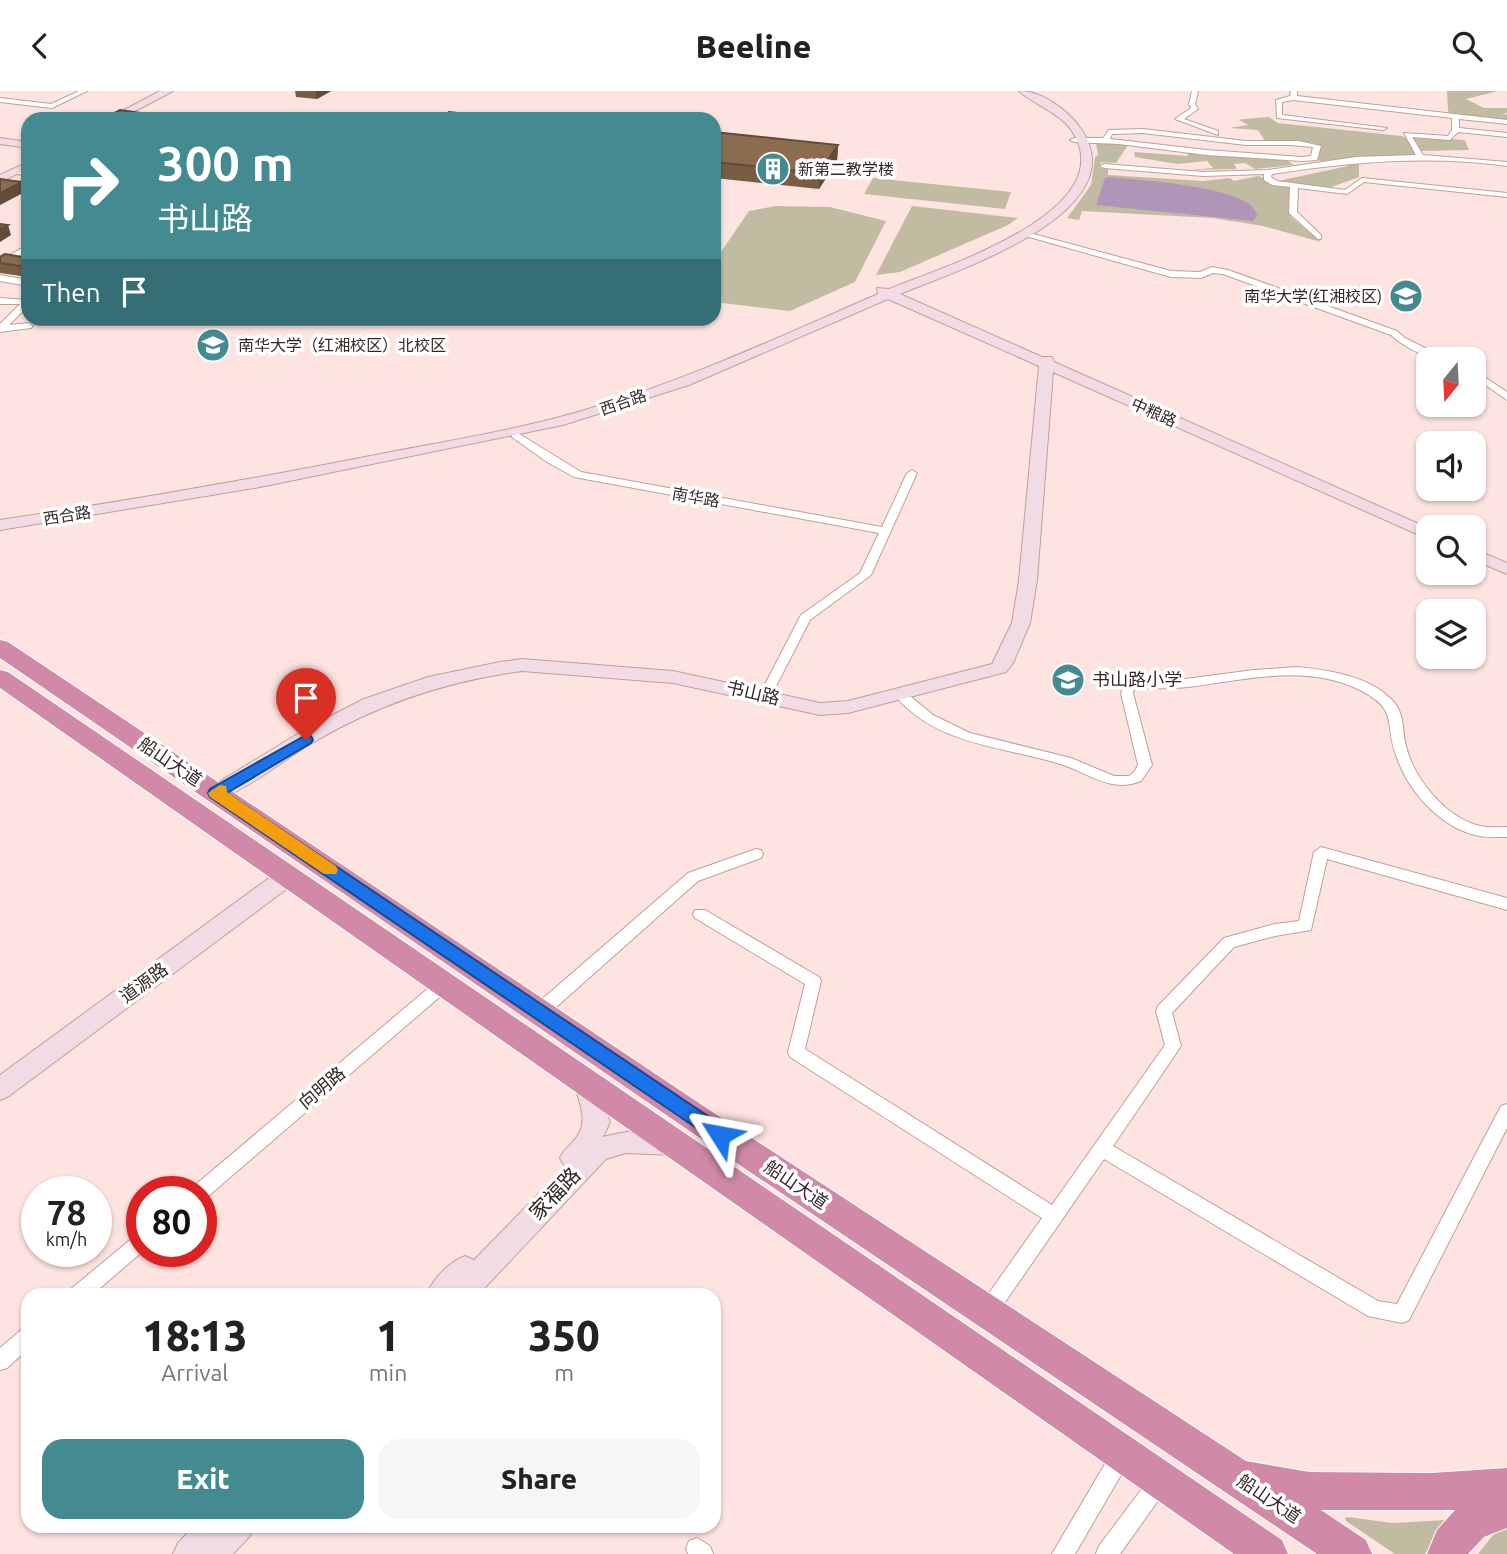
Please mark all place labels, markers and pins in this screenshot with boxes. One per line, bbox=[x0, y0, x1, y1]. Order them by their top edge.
building icon: 新第二教学楼 bbox=[754, 150, 792, 188]
place label: 新第二教学楼 bbox=[798, 160, 894, 178]
school or university icon: 南华大学(红湘校区) bbox=[1387, 277, 1425, 315]
place label: 南华大学(红湘校区) bbox=[1244, 287, 1382, 306]
school or university icon: 南华大学（红湘校区）北校区 bbox=[194, 326, 232, 364]
place label: 南华大学（红湘校区）北校区 bbox=[238, 336, 446, 354]
school or university icon: 书山路小学 bbox=[1049, 661, 1087, 699]
pin bbox=[276, 668, 336, 740]
place label: 书山路小学 bbox=[1092, 669, 1182, 689]

